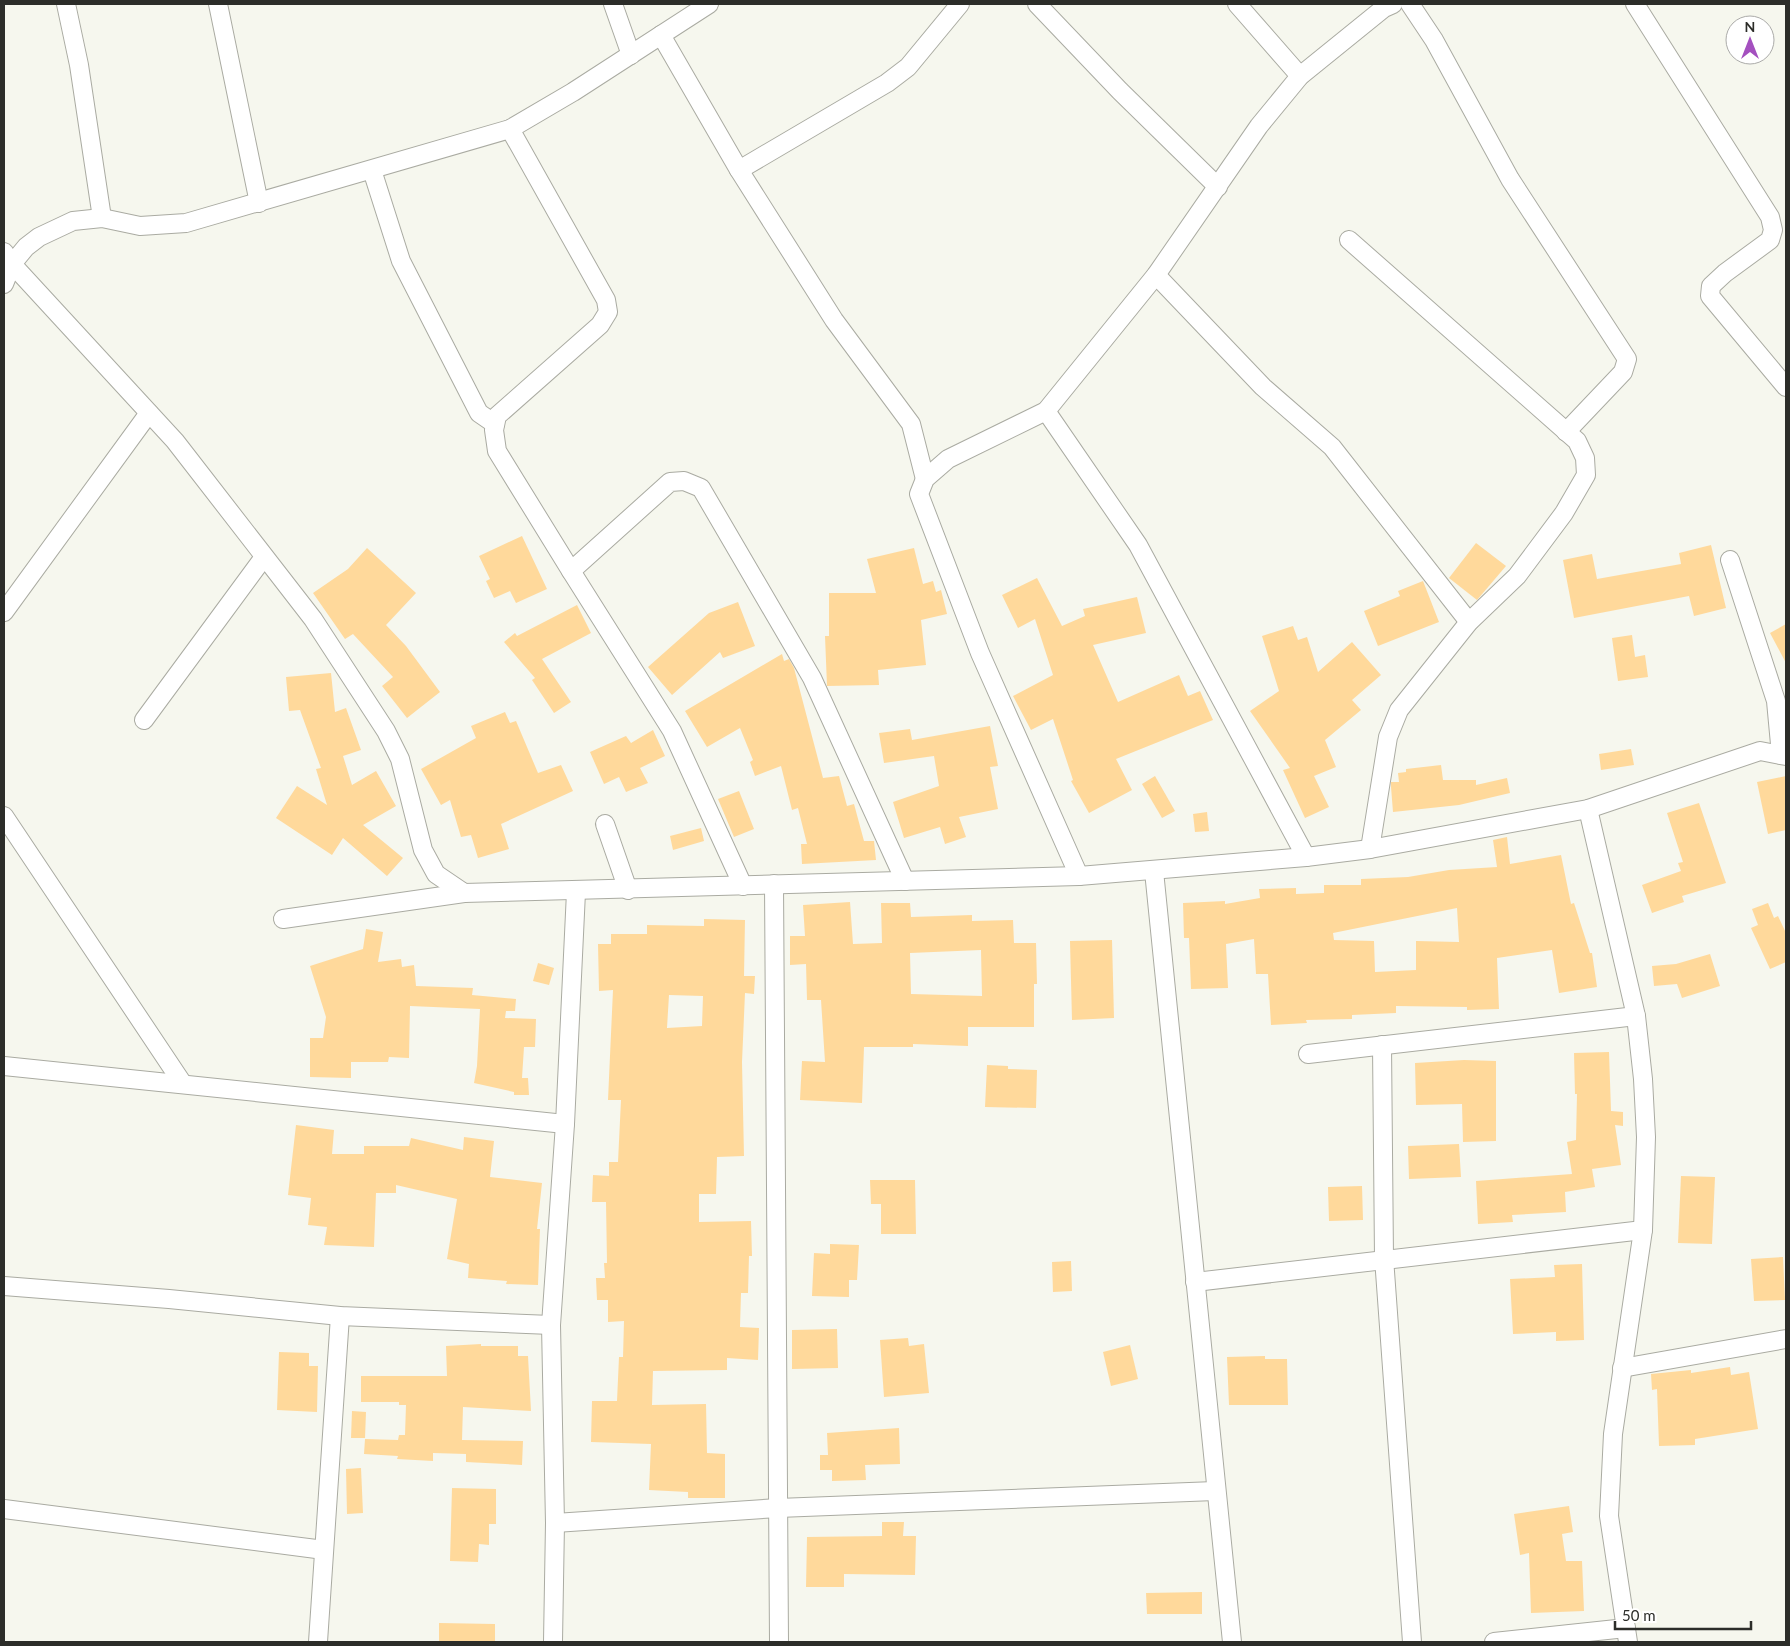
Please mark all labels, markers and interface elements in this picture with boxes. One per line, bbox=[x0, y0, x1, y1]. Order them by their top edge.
north arrow bbox=[1725, 15, 1775, 65]
text: N bbox=[1745, 18, 1755, 35]
scale bar bbox=[1615, 1598, 1751, 1630]
text: 50 m bbox=[1622, 1606, 1656, 1624]

